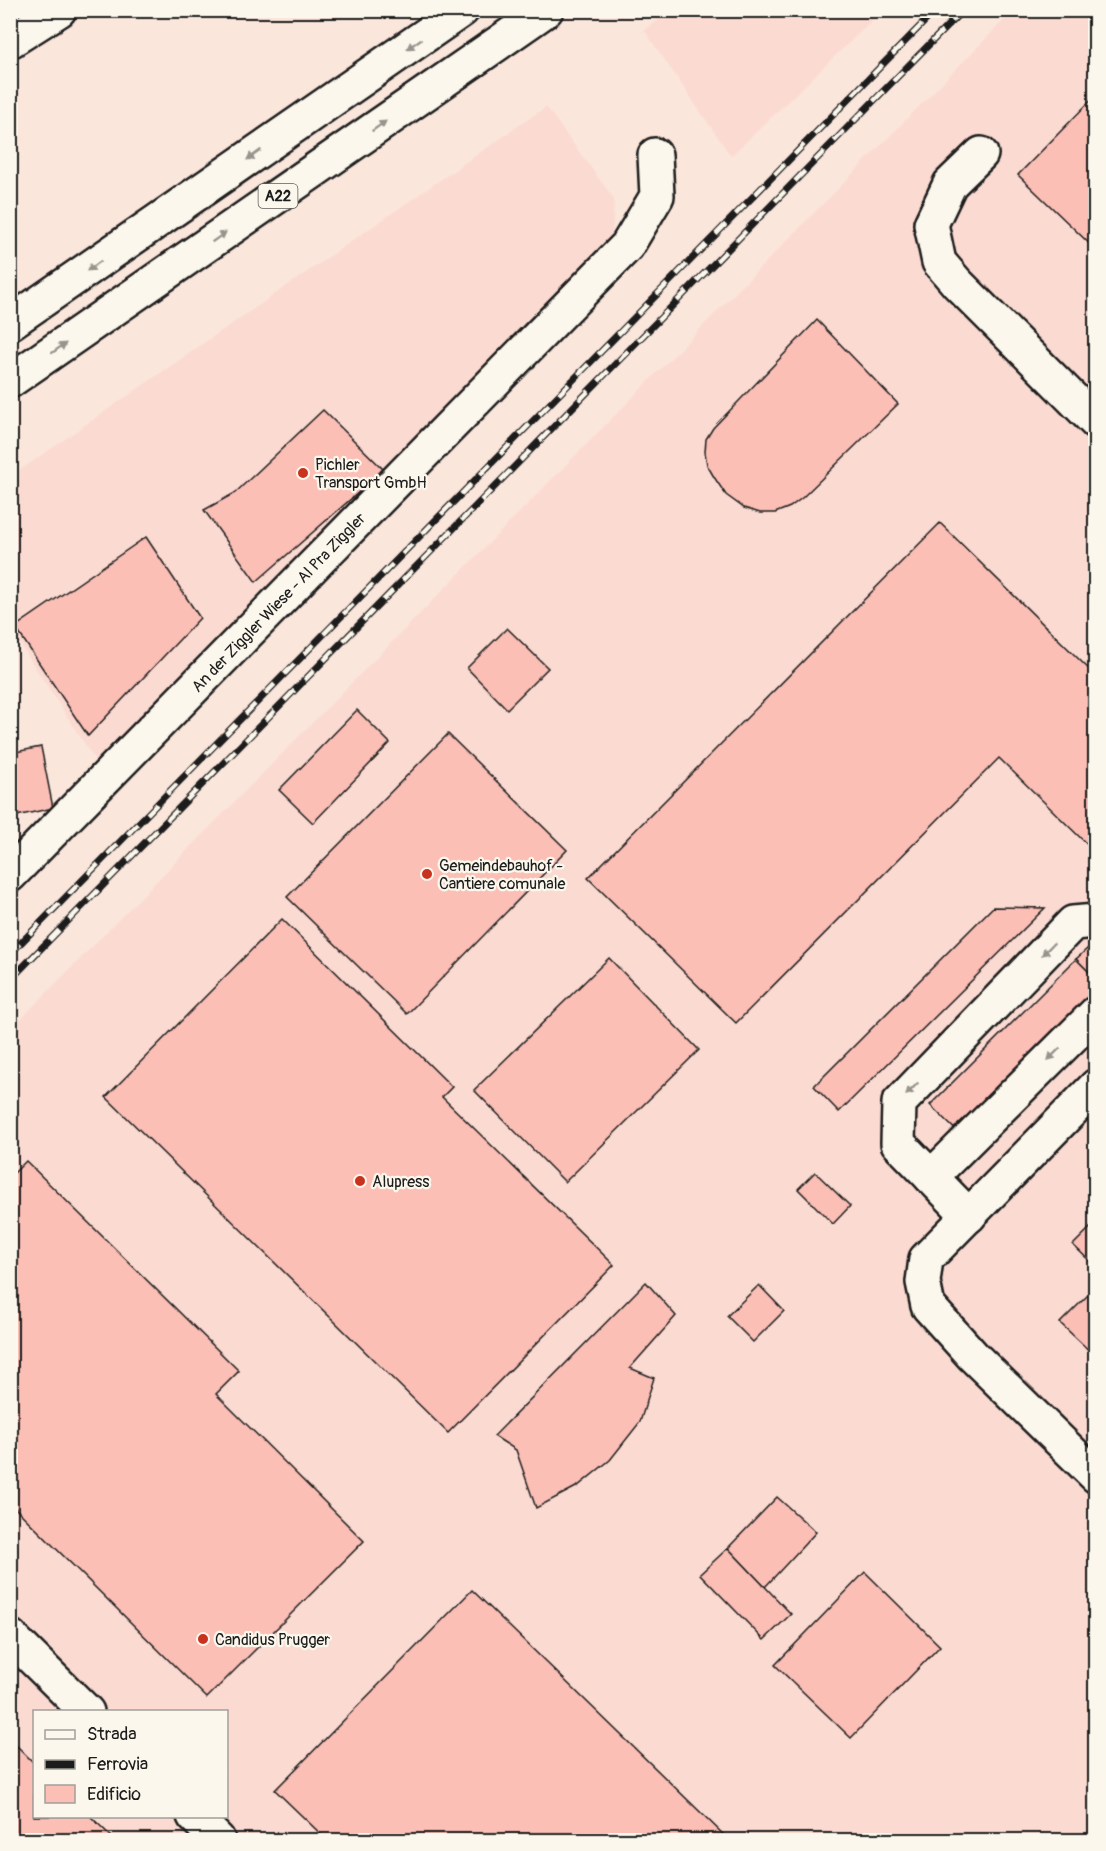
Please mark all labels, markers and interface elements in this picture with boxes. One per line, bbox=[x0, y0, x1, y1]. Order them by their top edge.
one-way arrow bbox=[407, 38, 423, 50]
one-way arrow bbox=[371, 120, 387, 132]
one-way arrow bbox=[246, 149, 262, 161]
road number: A22 bbox=[258, 184, 298, 208]
one-way arrow bbox=[211, 232, 227, 243]
one-way arrow bbox=[86, 260, 102, 272]
one-way arrow bbox=[50, 342, 66, 354]
place label: Pichler Transport GmbH bbox=[315, 455, 427, 493]
marker: Pichler Transport GmbH bbox=[296, 466, 310, 480]
street label: An der Ziggler Wiese - Al Pra Ziggler bbox=[187, 509, 370, 697]
place label: Gemeindebauhof - Cantiere comunale bbox=[439, 856, 565, 894]
marker: Gemeindebauhof - Cantiere comunale bbox=[420, 867, 434, 881]
one-way arrow bbox=[1041, 941, 1055, 956]
one-way arrow bbox=[1048, 1047, 1062, 1061]
one-way arrow bbox=[905, 1081, 919, 1096]
place label: Alupress bbox=[372, 1172, 429, 1192]
marker: Alupress bbox=[353, 1174, 367, 1188]
place label: Candidus Prugger bbox=[215, 1630, 330, 1650]
marker: Candidus Prugger bbox=[196, 1632, 210, 1646]
legend bbox=[33, 1710, 228, 1818]
text: Strada bbox=[87, 1723, 137, 1746]
text: Ferrovia bbox=[87, 1753, 148, 1776]
text: Edificio bbox=[87, 1783, 141, 1806]

